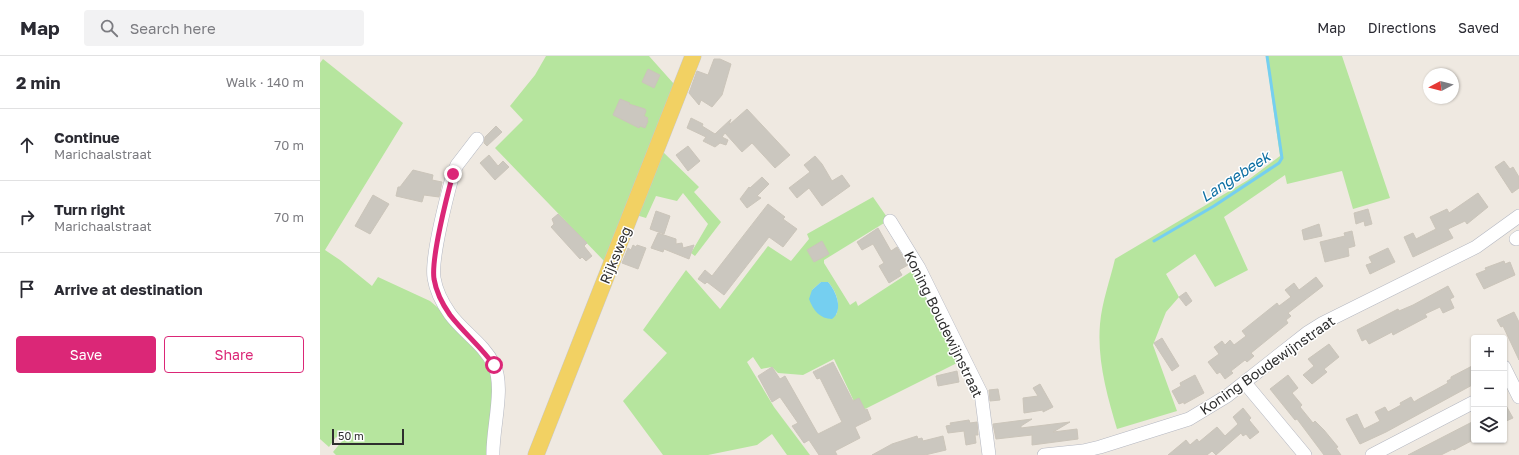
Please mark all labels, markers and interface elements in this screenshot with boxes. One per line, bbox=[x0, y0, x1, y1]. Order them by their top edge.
search box bbox=[84, 10, 364, 46]
text: Map bbox=[20, 16, 60, 39]
icon: search bbox=[98, 17, 120, 39]
text: Search here bbox=[130, 19, 216, 37]
text: Map bbox=[1317, 19, 1346, 36]
text: Directions bbox=[1368, 19, 1436, 36]
text: Saved bbox=[1458, 19, 1499, 36]
north arrow bbox=[1423, 68, 1459, 104]
text: 2 min bbox=[16, 72, 60, 93]
text: Walk · 140 m bbox=[226, 74, 304, 90]
text: Continue bbox=[54, 128, 120, 146]
icon: ahead bbox=[16, 134, 38, 156]
text: 70 m bbox=[274, 137, 304, 153]
text: Marichaalstraat bbox=[54, 146, 152, 162]
water label: Langebeek bbox=[1197, 146, 1275, 206]
route end bbox=[444, 165, 462, 183]
text: Turn right bbox=[54, 200, 125, 218]
icon: right bbox=[16, 206, 38, 228]
text: 70 m bbox=[274, 209, 304, 225]
text: Marichaalstraat bbox=[54, 218, 152, 234]
street label: Rijksweg bbox=[596, 224, 634, 286]
street label: Koning Boudewijnstraat bbox=[901, 248, 987, 400]
icon: arrive bbox=[16, 278, 38, 300]
text: Arrive at destination bbox=[54, 280, 203, 298]
street label: Koning Boudewijnstraat bbox=[1196, 312, 1338, 418]
map controls bbox=[1471, 335, 1507, 443]
button: + bbox=[1471, 335, 1507, 371]
button: Save bbox=[16, 336, 156, 373]
button: Share bbox=[164, 336, 304, 373]
route start bbox=[485, 356, 503, 374]
button: − bbox=[1471, 371, 1507, 407]
button: layers bbox=[1471, 407, 1507, 443]
scale bar bbox=[332, 427, 404, 446]
text: 50 m bbox=[338, 429, 364, 442]

